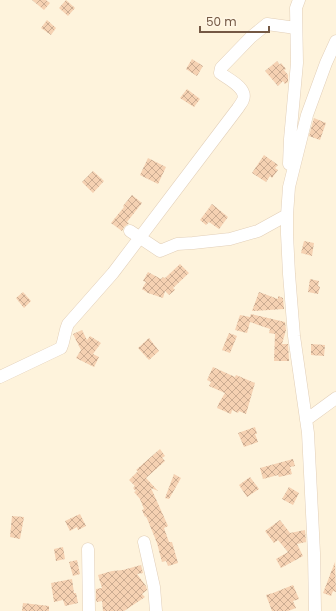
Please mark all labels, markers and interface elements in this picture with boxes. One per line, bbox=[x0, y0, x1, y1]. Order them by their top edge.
scale bar bbox=[200, 8, 269, 34]
text: 50 m bbox=[206, 13, 237, 30]

